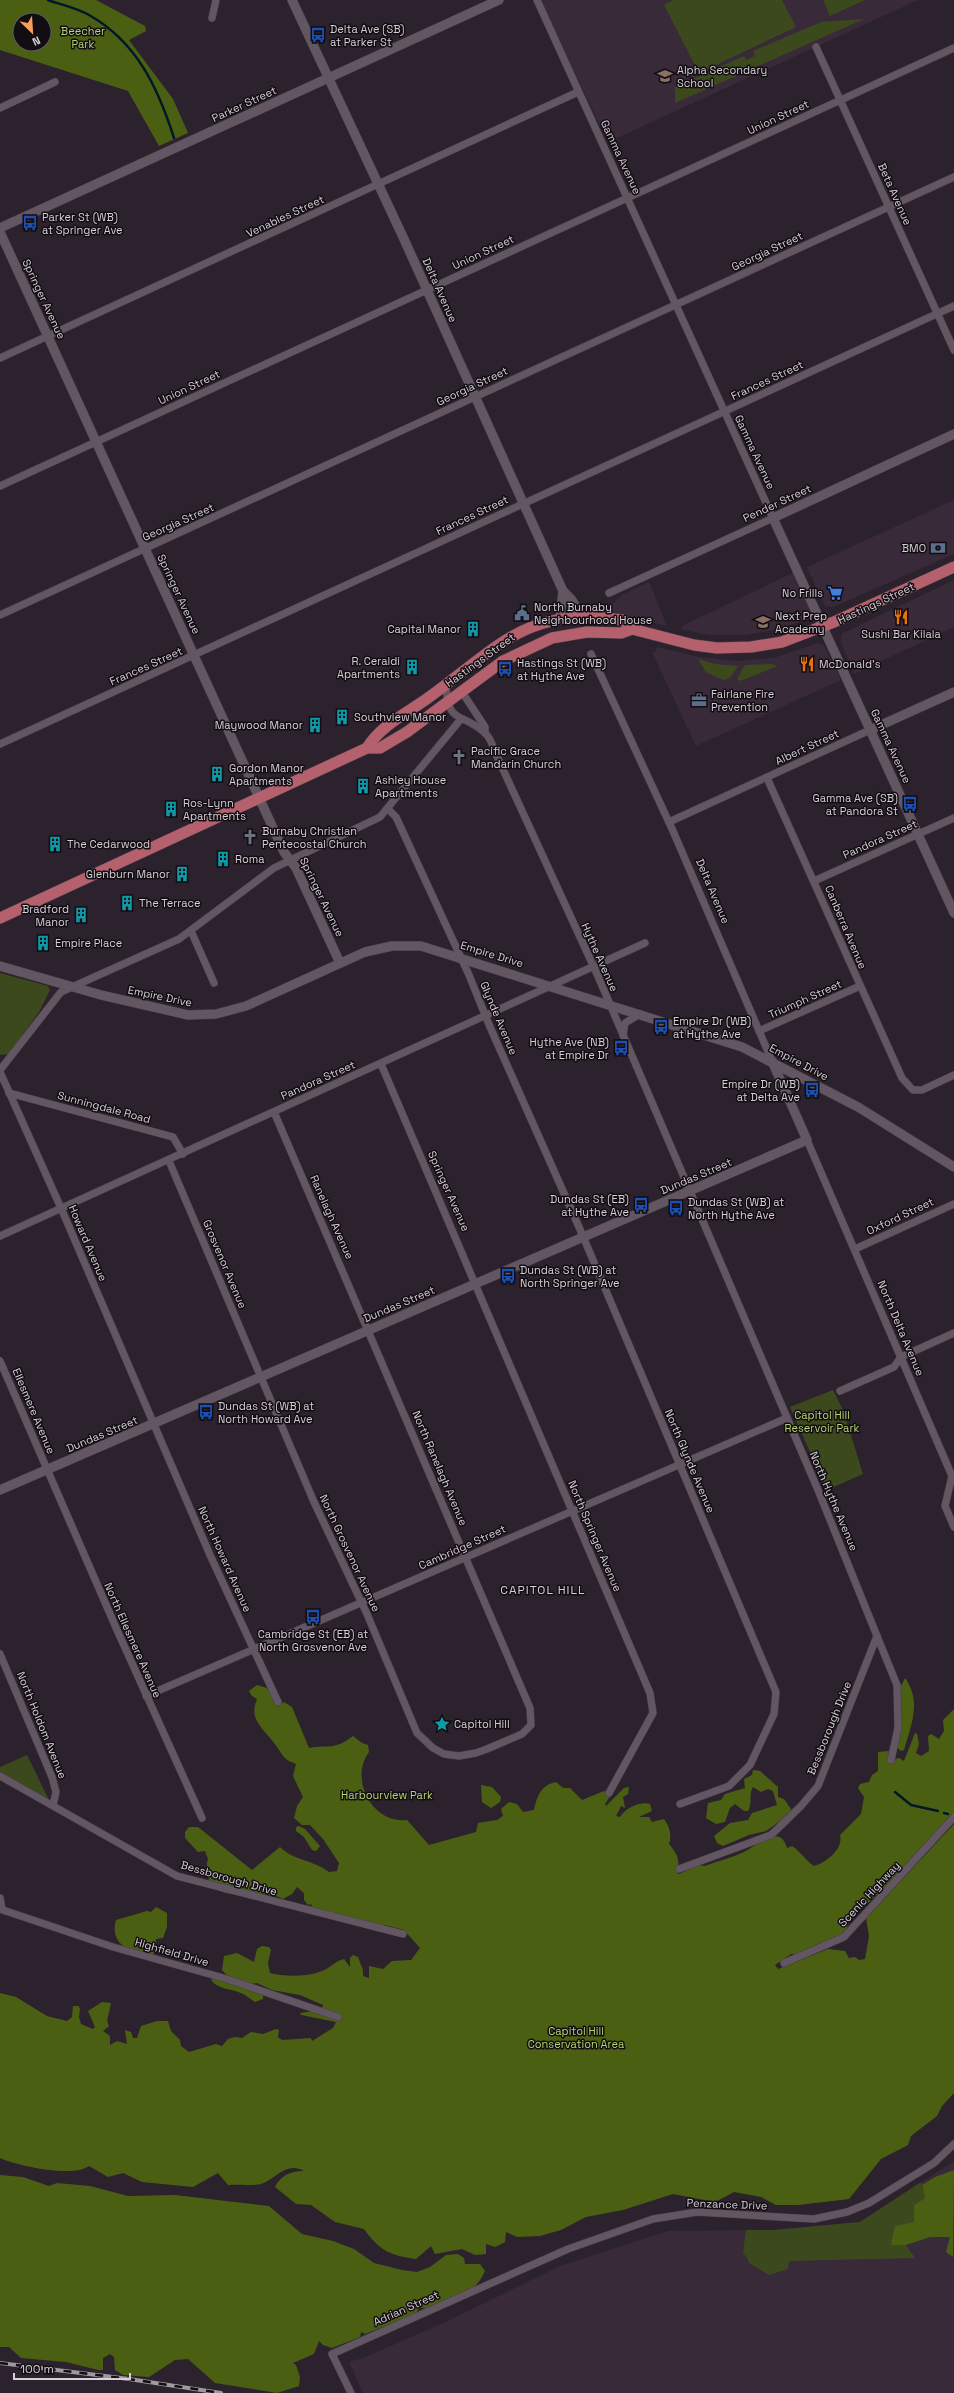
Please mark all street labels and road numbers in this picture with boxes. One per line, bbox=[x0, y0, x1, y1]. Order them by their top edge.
street label: Parker Street bbox=[209, 83, 279, 125]
street label: Union Street bbox=[745, 97, 811, 137]
street label: Gamma Avenue bbox=[598, 118, 644, 196]
street label: Beta Avenue bbox=[875, 161, 915, 227]
street label: Venables Street bbox=[244, 192, 326, 240]
street label: Georgia Street bbox=[729, 228, 805, 274]
street label: Union Street bbox=[450, 232, 516, 272]
street label: Delta Avenue bbox=[419, 255, 461, 325]
street label: Springer Avenue bbox=[19, 257, 69, 341]
street label: Frances Street bbox=[729, 357, 805, 403]
street label: Georgia Street bbox=[434, 363, 510, 409]
street label: Union Street bbox=[156, 367, 222, 407]
street label: Gamma Avenue bbox=[732, 413, 778, 491]
street label: Pender Street bbox=[741, 481, 813, 525]
street label: Frances Street bbox=[434, 492, 510, 538]
street label: Georgia Street bbox=[140, 500, 216, 544]
street label: Springer Avenue bbox=[154, 552, 204, 636]
street label: Hastings Street bbox=[835, 579, 917, 627]
street label: Hastings Street bbox=[442, 630, 518, 690]
street label: Frances Street bbox=[107, 644, 185, 688]
street label: Gamma Avenue bbox=[868, 707, 914, 785]
street label: Albert Street bbox=[773, 726, 841, 768]
street label: Pandora Street bbox=[841, 816, 919, 862]
street label: Springer Avenue bbox=[297, 855, 347, 939]
street label: Delta Avenue bbox=[693, 856, 733, 926]
street label: Canberra Avenue bbox=[822, 883, 870, 971]
street label: Hythe Avenue bbox=[579, 920, 621, 994]
street label: Empire Drive bbox=[459, 938, 525, 970]
street label: Triumph Street bbox=[766, 977, 844, 1021]
street label: Glynde Avenue bbox=[477, 979, 521, 1057]
street label: Empire Drive bbox=[127, 982, 193, 1010]
street label: Empire Drive bbox=[767, 1041, 831, 1083]
street label: Pandora Street bbox=[279, 1057, 357, 1103]
street label: Sunningdale Road bbox=[56, 1088, 152, 1126]
street label: Springer Avenue bbox=[425, 1149, 473, 1233]
street label: Dundas Street bbox=[658, 1155, 734, 1197]
street label: Ranelagh Avenue bbox=[307, 1173, 357, 1261]
street label: Oxford Street bbox=[864, 1194, 936, 1238]
street label: Howard Avenue bbox=[66, 1203, 110, 1283]
street label: Grosvenor Avenue bbox=[200, 1218, 250, 1310]
street label: North Delta Avenue bbox=[875, 1278, 927, 1378]
street label: Dundas Street bbox=[361, 1283, 437, 1325]
street label: Ellesmere Avenue bbox=[10, 1366, 58, 1456]
street label: North Glynde Avenue bbox=[662, 1407, 718, 1515]
street label: North Ranelagh Avenue bbox=[409, 1408, 471, 1528]
street label: Dundas Street bbox=[64, 1413, 140, 1455]
street label: North Hythe Avenue bbox=[807, 1449, 861, 1553]
street label: North Springer Avenue bbox=[565, 1478, 625, 1594]
street label: North Grosvenor Avenue bbox=[317, 1492, 383, 1614]
street label: North Howard Avenue bbox=[195, 1504, 255, 1614]
street label: Cambridge Street bbox=[416, 1522, 508, 1572]
street label: North Ellesmere Avenue bbox=[101, 1580, 165, 1700]
street label: North Holdom Avenue bbox=[14, 1669, 70, 1781]
street label: Bessborough Drive bbox=[804, 1679, 854, 1777]
street label: Bessborough Drive bbox=[179, 1858, 279, 1898]
street label: Scenic Highway bbox=[835, 1859, 903, 1929]
street label: Highfield Drive bbox=[133, 1935, 211, 1969]
street label: Penzance Drive bbox=[686, 2196, 768, 2212]
street label: Adrian Street bbox=[371, 2287, 441, 2329]

